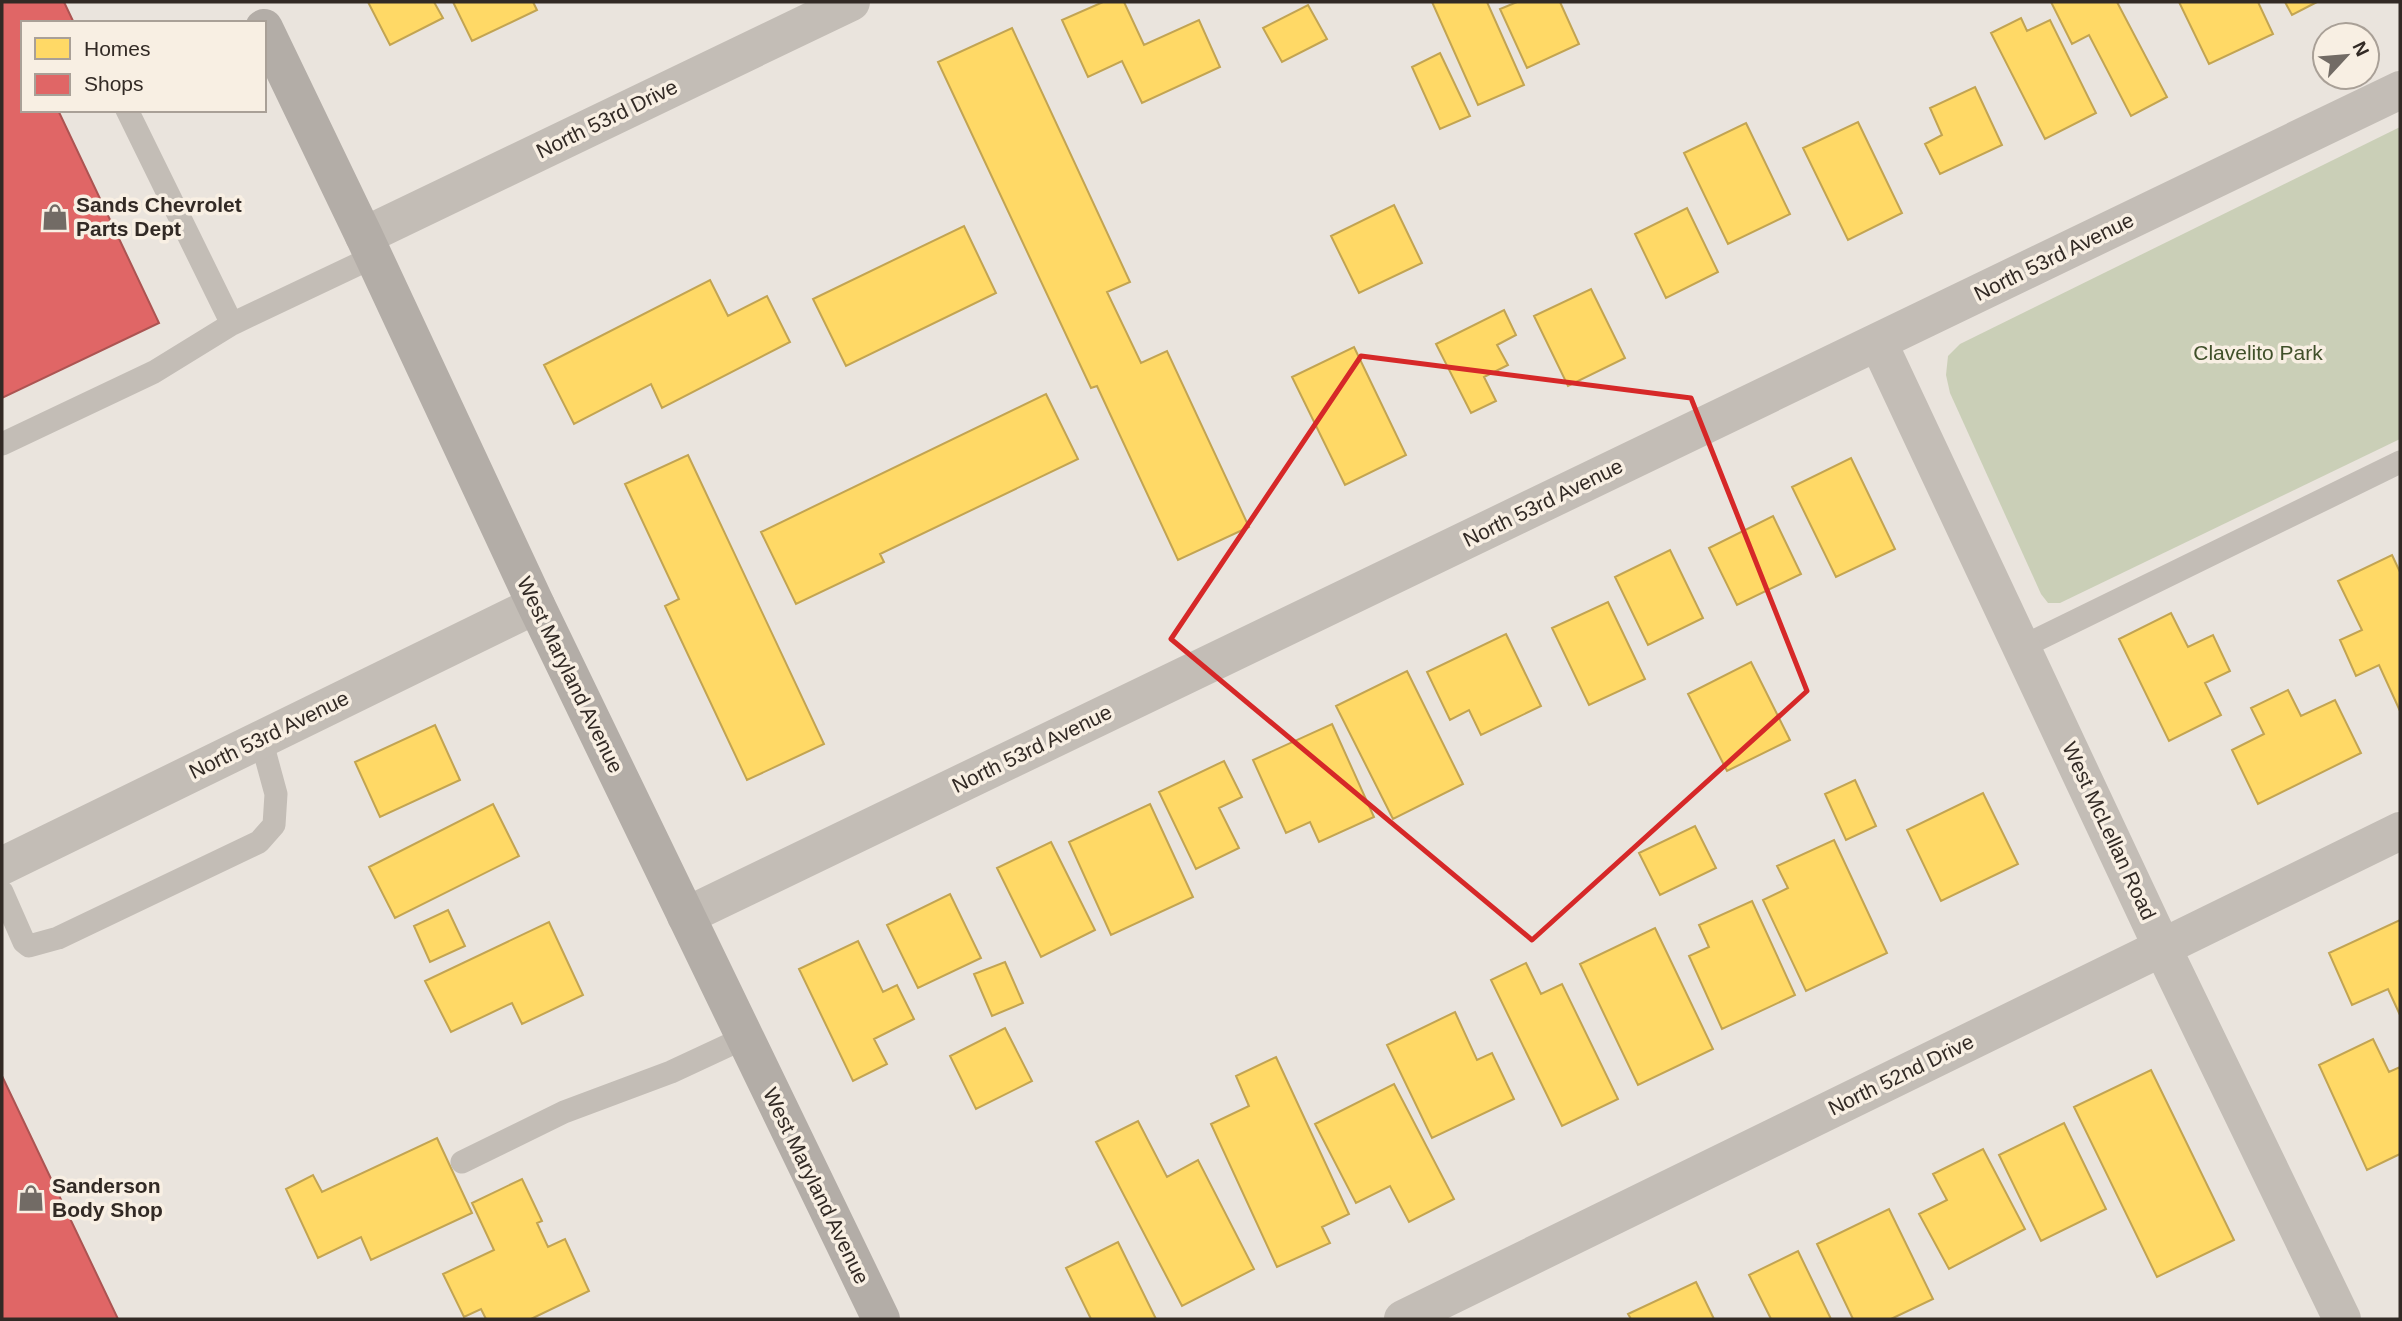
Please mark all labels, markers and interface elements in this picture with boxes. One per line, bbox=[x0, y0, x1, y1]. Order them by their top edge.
legend bbox=[21, 21, 266, 112]
north arrow bbox=[2311, 21, 2381, 91]
text: Homes bbox=[84, 37, 151, 60]
text: N bbox=[2348, 38, 2373, 60]
text: Shops bbox=[84, 72, 144, 95]
street label: North 53rd Drive bbox=[533, 74, 681, 163]
place label: Sands Chevrolet Parts Dept bbox=[76, 193, 242, 240]
shop icon: Sands Chevrolet Parts Dept bbox=[40, 202, 70, 232]
street label: North 53rd Avenue bbox=[1970, 208, 2137, 305]
park label: Clavelito Park bbox=[2193, 341, 2323, 364]
street label: North 53rd Avenue bbox=[1459, 454, 1626, 551]
street label: West Maryland Avenue bbox=[513, 573, 628, 777]
street label: North 53rd Avenue bbox=[185, 686, 352, 783]
street label: North 53rd Avenue bbox=[948, 700, 1115, 797]
street label: West McLellan Road bbox=[2058, 738, 2161, 923]
street label: North 52nd Drive bbox=[1824, 1029, 1977, 1120]
street label: West Maryland Avenue bbox=[759, 1084, 874, 1288]
place label: Sanderson Body Shop bbox=[52, 1174, 163, 1221]
shop icon: Sanderson Body Shop bbox=[16, 1183, 46, 1213]

